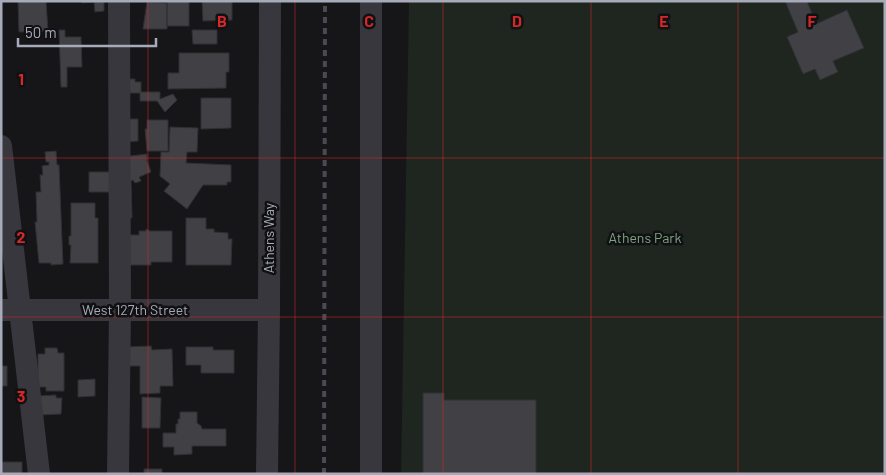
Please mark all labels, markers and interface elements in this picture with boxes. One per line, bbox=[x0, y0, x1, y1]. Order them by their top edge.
text: B bbox=[217, 11, 227, 30]
text: C bbox=[364, 11, 374, 30]
text: D bbox=[512, 11, 522, 30]
text: E bbox=[659, 11, 669, 30]
text: F bbox=[808, 11, 817, 30]
scale bar bbox=[18, 15, 155, 47]
text: 50 m bbox=[25, 23, 57, 41]
text: 1 bbox=[18, 69, 24, 88]
street label: Athens Way bbox=[260, 202, 277, 273]
text: 2 bbox=[17, 227, 26, 246]
park label: Athens Park bbox=[609, 229, 681, 246]
street label: West 127th Street bbox=[82, 301, 188, 318]
text: 3 bbox=[17, 386, 25, 405]

